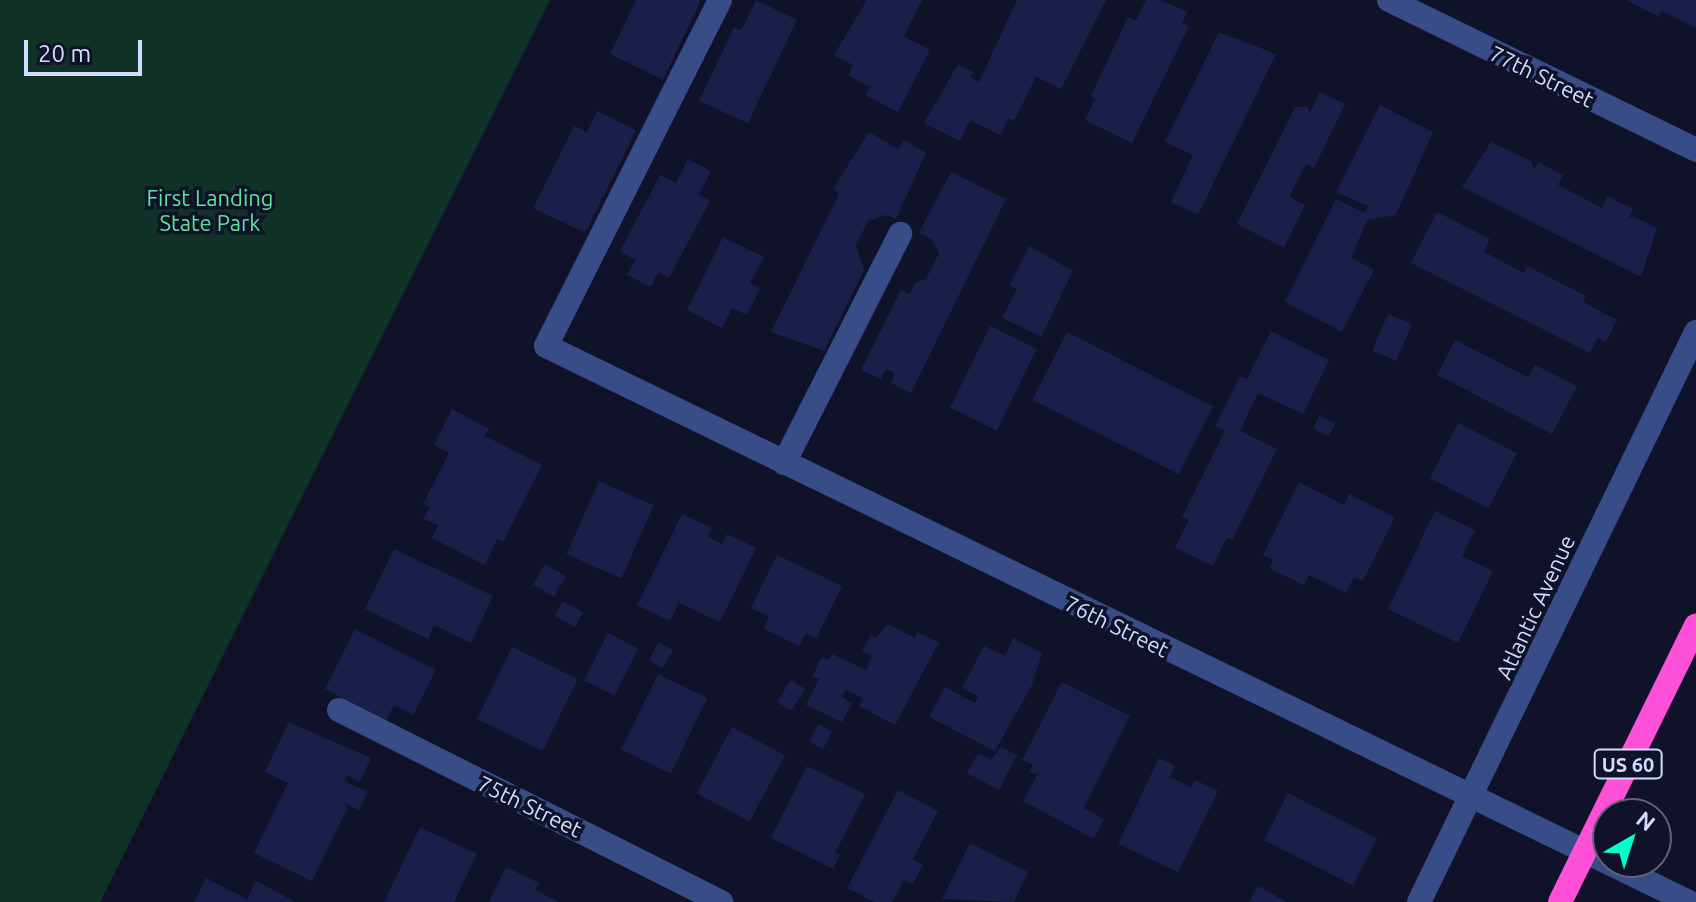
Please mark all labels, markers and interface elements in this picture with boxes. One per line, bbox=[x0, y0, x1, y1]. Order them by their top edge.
scale bar bbox=[28, 24, 146, 74]
street label: 77th Street bbox=[1486, 39, 1598, 113]
text: 20 m bbox=[38, 40, 91, 67]
park label: First Landing State Park bbox=[146, 184, 274, 236]
street label: Atlantic Avenue bbox=[1490, 531, 1580, 683]
street label: 76th Street bbox=[1061, 589, 1173, 663]
road number: US 60 bbox=[1592, 748, 1664, 780]
street label: 75th Street bbox=[474, 769, 586, 843]
north arrow bbox=[1592, 798, 1672, 878]
text: N bbox=[1632, 806, 1660, 835]

